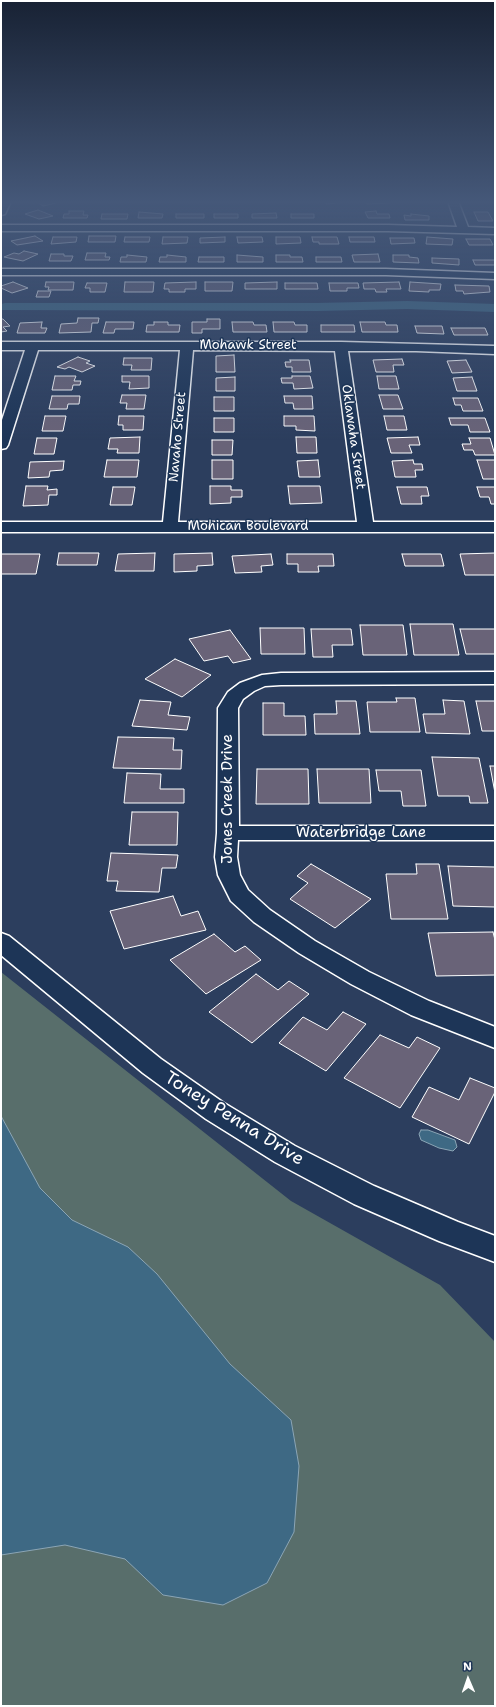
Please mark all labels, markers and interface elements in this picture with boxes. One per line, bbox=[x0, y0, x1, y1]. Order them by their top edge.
street label: Mohawk Street bbox=[199, 338, 297, 354]
street label: Oklawaha Street bbox=[338, 383, 368, 491]
street label: Navaho Street bbox=[166, 391, 190, 483]
street label: Mohican Boulevard bbox=[188, 519, 308, 535]
street label: Jones Creek Drive bbox=[219, 734, 237, 864]
street label: Waterbridge Lane bbox=[296, 824, 426, 842]
street label: Toney Penna Drive bbox=[160, 1067, 308, 1171]
north arrow bbox=[448, 1659, 488, 1699]
text: N bbox=[463, 1659, 472, 1674]

